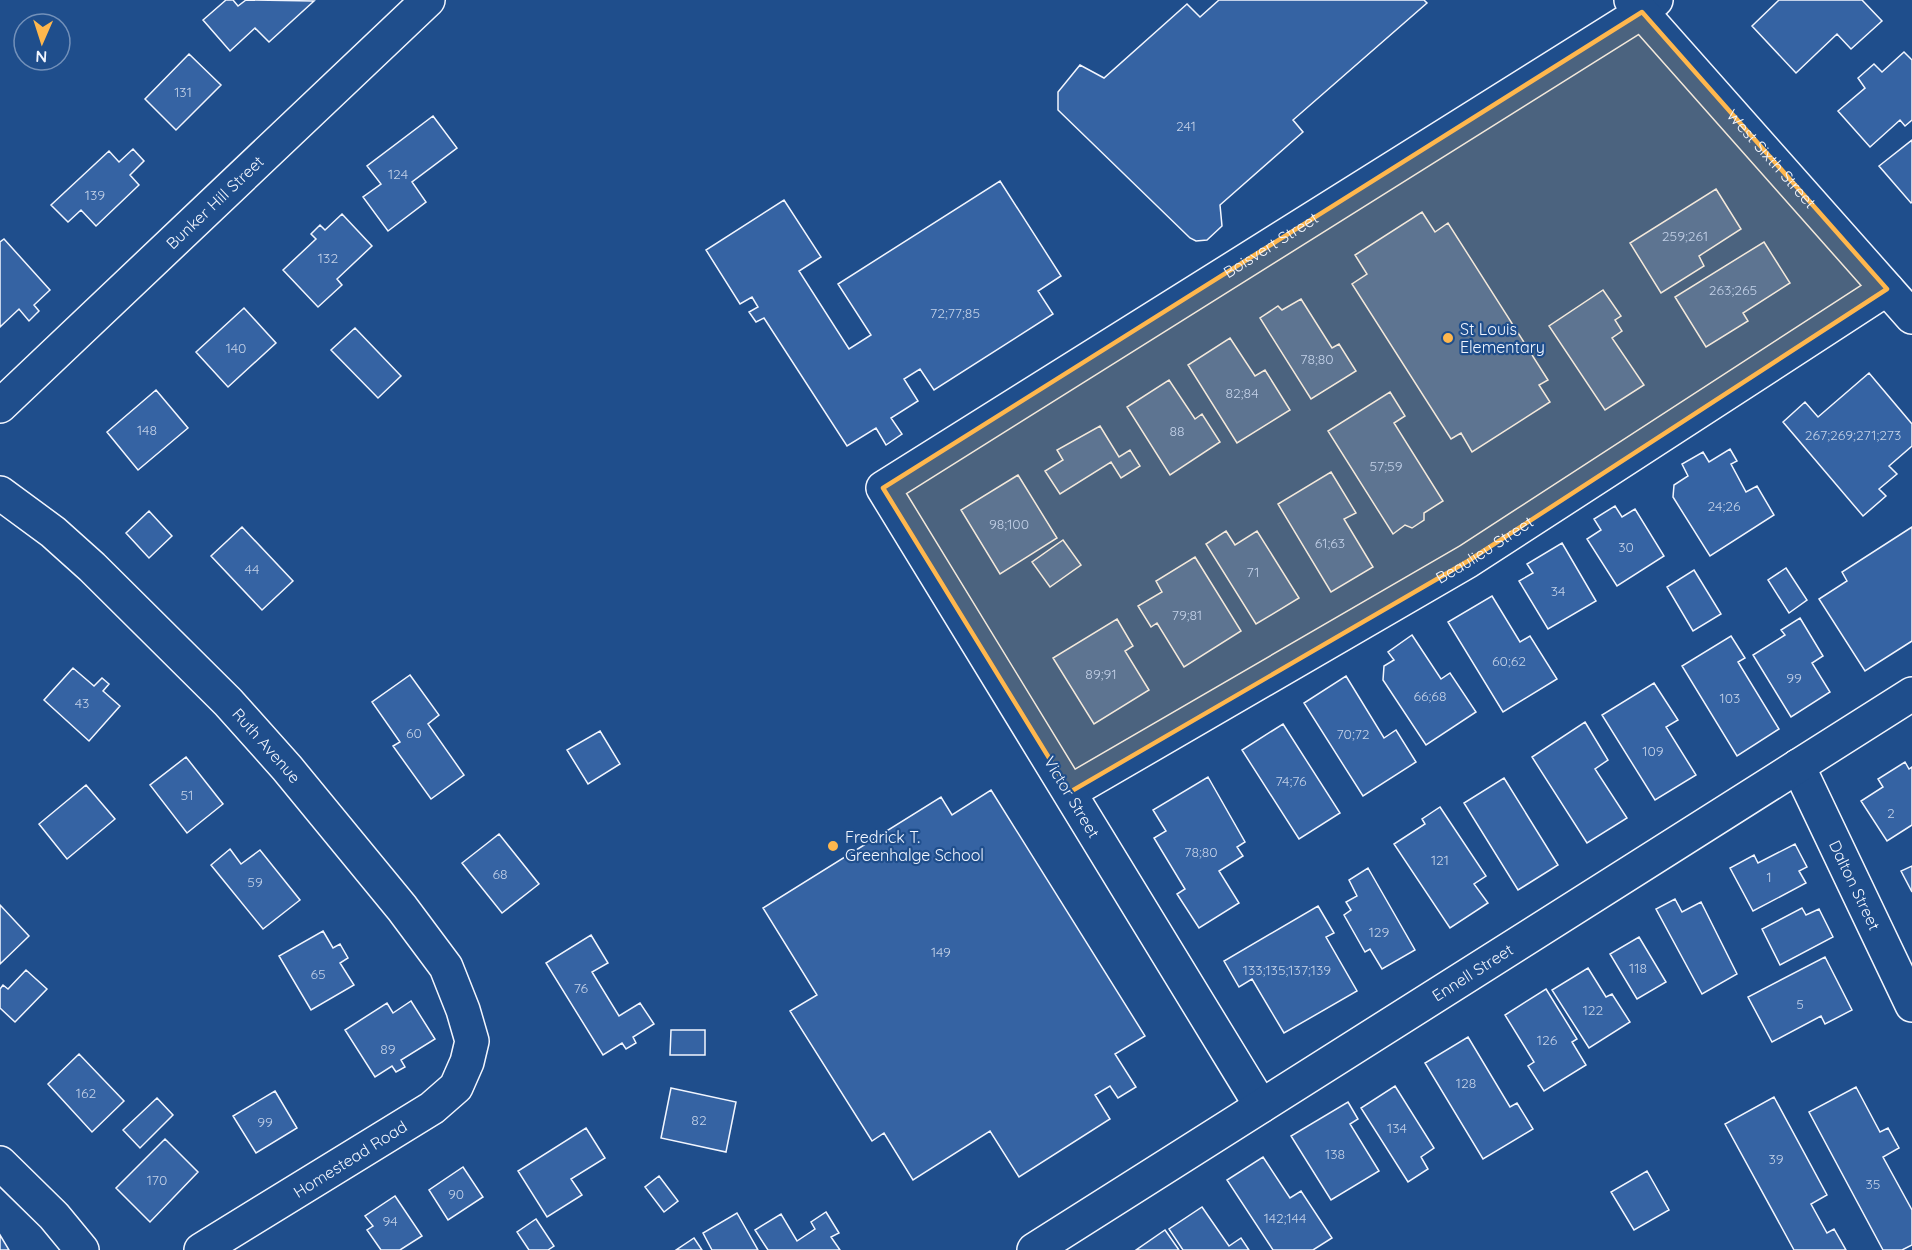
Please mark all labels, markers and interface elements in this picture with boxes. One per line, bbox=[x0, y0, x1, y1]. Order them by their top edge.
north arrow bbox=[12, 12, 72, 72]
text: N bbox=[35, 47, 48, 67]
house number: 131 bbox=[174, 83, 192, 101]
street label: West Sixth Street bbox=[1723, 105, 1821, 212]
house number: 241 bbox=[1176, 117, 1196, 135]
street label: Bunker Hill Street bbox=[162, 151, 268, 253]
house number: 124 bbox=[388, 165, 408, 183]
house number: 139 bbox=[85, 186, 105, 204]
street label: Boisvert Street bbox=[1219, 208, 1322, 282]
house number: 259;261 bbox=[1662, 227, 1708, 245]
house number: 132 bbox=[318, 249, 338, 267]
house number: 263;265 bbox=[1709, 281, 1757, 299]
house number: 72;77;85 bbox=[930, 304, 980, 322]
place label: St Louis Elementary bbox=[1460, 319, 1545, 357]
marker: St Louis Elementary bbox=[1441, 331, 1455, 345]
house number: 140 bbox=[226, 339, 246, 357]
house number: 78;80 bbox=[1300, 350, 1334, 368]
house number: 82;84 bbox=[1225, 384, 1259, 402]
house number: 148 bbox=[137, 421, 157, 439]
house number: 88 bbox=[1169, 422, 1185, 440]
house number: 267;269;271;273 bbox=[1805, 426, 1901, 444]
house number: 57;59 bbox=[1369, 457, 1403, 475]
house number: 24;26 bbox=[1708, 497, 1741, 515]
street label: Beaulieu Street bbox=[1432, 511, 1537, 588]
house number: 98;100 bbox=[989, 515, 1029, 533]
house number: 61;63 bbox=[1315, 534, 1345, 552]
house number: 30 bbox=[1618, 538, 1634, 556]
house number: 44 bbox=[245, 560, 259, 578]
house number: 71 bbox=[1246, 563, 1260, 581]
house number: 34 bbox=[1551, 582, 1565, 600]
house number: 79;81 bbox=[1172, 606, 1202, 624]
house number: 60;62 bbox=[1492, 652, 1526, 670]
house number: 89;91 bbox=[1085, 665, 1117, 683]
house number: 99 bbox=[1786, 669, 1802, 687]
house number: 66;68 bbox=[1414, 687, 1446, 705]
house number: 103 bbox=[1720, 689, 1740, 707]
house number: 43 bbox=[75, 694, 89, 712]
street label: Ruth Avenue bbox=[228, 704, 305, 787]
house number: 60 bbox=[406, 724, 422, 742]
house number: 70;72 bbox=[1336, 725, 1370, 743]
house number: 109 bbox=[1642, 742, 1664, 760]
street label: Victor Street bbox=[1040, 753, 1104, 841]
house number: 74;76 bbox=[1275, 772, 1307, 790]
house number: 51 bbox=[181, 786, 193, 804]
house number: 2 bbox=[1887, 804, 1895, 822]
place label: Fredrick T. Greenhalge School bbox=[845, 827, 984, 865]
street label: Dalton Street bbox=[1825, 837, 1885, 933]
marker: Fredrick T. Greenhalge School bbox=[826, 839, 840, 853]
house number: 78;80 bbox=[1184, 843, 1218, 861]
house number: 121 bbox=[1431, 851, 1449, 869]
house number: 68 bbox=[492, 865, 508, 883]
house number: 1 bbox=[1766, 868, 1772, 886]
house number: 59 bbox=[247, 873, 263, 891]
house number: 129 bbox=[1369, 923, 1390, 941]
street label: Ennell Street bbox=[1428, 939, 1517, 1005]
house number: 149 bbox=[931, 943, 951, 961]
house number: 118 bbox=[1629, 959, 1647, 977]
house number: 133;135;137;139 bbox=[1243, 961, 1331, 979]
house number: 65 bbox=[310, 965, 326, 983]
house number: 76 bbox=[574, 979, 589, 997]
house number: 5 bbox=[1796, 995, 1804, 1013]
house number: 122 bbox=[1583, 1001, 1604, 1019]
house number: 126 bbox=[1537, 1031, 1558, 1049]
house number: 89 bbox=[380, 1040, 396, 1058]
house number: 128 bbox=[1456, 1074, 1476, 1092]
house number: 162 bbox=[76, 1084, 96, 1102]
house number: 82 bbox=[691, 1111, 707, 1129]
house number: 99 bbox=[257, 1113, 273, 1131]
street label: Homestead Road bbox=[289, 1116, 411, 1202]
house number: 134 bbox=[1387, 1119, 1407, 1137]
house number: 138 bbox=[1325, 1145, 1345, 1163]
house number: 39 bbox=[1768, 1150, 1784, 1168]
house number: 170 bbox=[147, 1171, 167, 1189]
house number: 35 bbox=[1866, 1175, 1880, 1193]
house number: 90 bbox=[448, 1185, 464, 1203]
house number: 142;144 bbox=[1264, 1209, 1306, 1227]
house number: 94 bbox=[382, 1212, 398, 1230]

